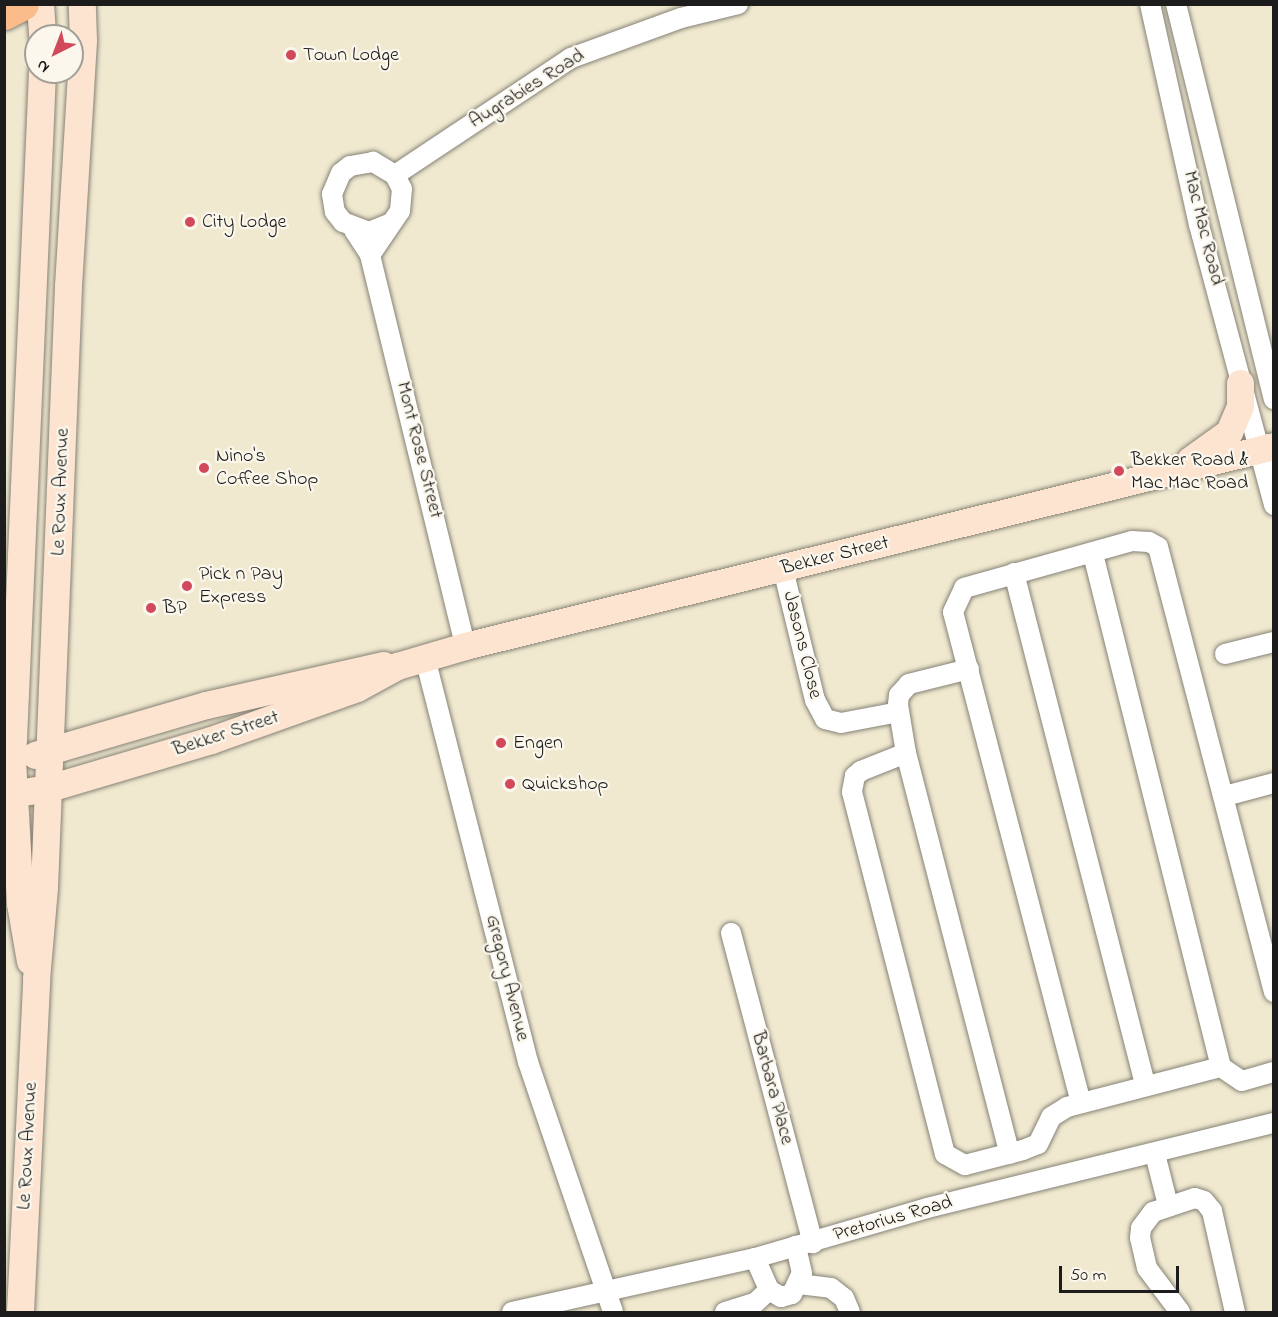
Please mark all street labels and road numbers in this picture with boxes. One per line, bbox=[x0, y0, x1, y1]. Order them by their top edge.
street label: Augrabies Road bbox=[465, 44, 589, 134]
street label: Mac Mac Road bbox=[1177, 168, 1229, 288]
street label: Mont Rose Street bbox=[390, 379, 448, 521]
street label: Le Roux Avenue bbox=[47, 428, 75, 556]
street label: Bekker Street bbox=[778, 531, 892, 581]
street label: Jasons Close bbox=[777, 589, 827, 701]
street label: Bekker Street bbox=[170, 706, 282, 762]
street label: Gregory Avenue bbox=[480, 912, 534, 1044]
street label: Barbara Place bbox=[745, 1029, 799, 1147]
street label: Le Roux Avenue bbox=[13, 1081, 43, 1211]
street label: Pretorius Road bbox=[831, 1191, 955, 1247]

